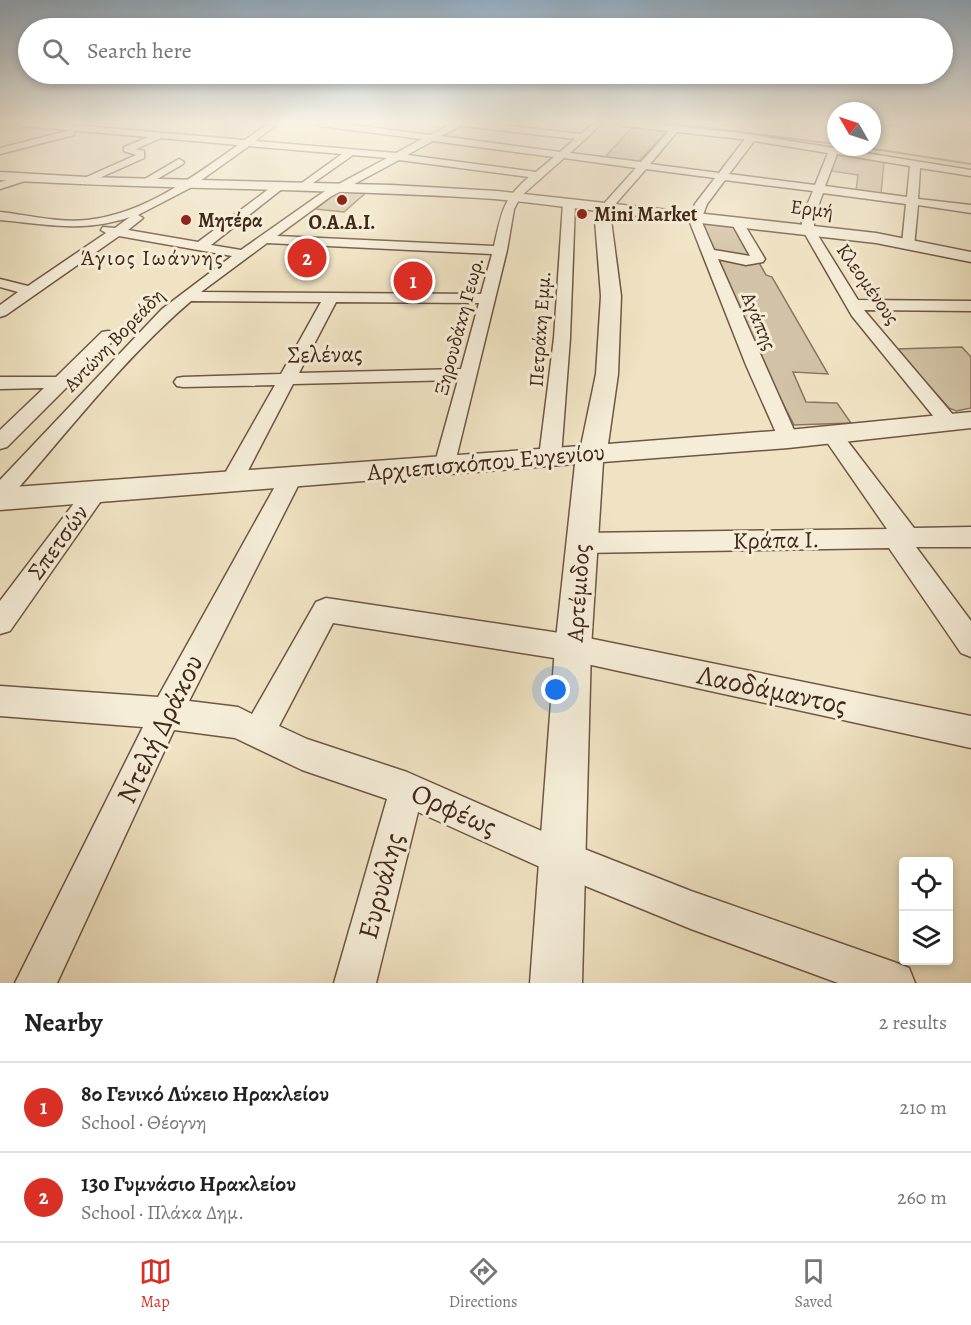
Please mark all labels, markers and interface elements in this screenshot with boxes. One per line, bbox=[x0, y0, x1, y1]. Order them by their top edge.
search box bbox=[18, 18, 953, 84]
icon: search bbox=[39, 35, 72, 68]
text: Search here bbox=[87, 36, 192, 66]
north arrow bbox=[827, 102, 881, 156]
marker: Ο.Α.Α.Ι. bbox=[335, 193, 349, 207]
street label: Ερμή bbox=[789, 193, 835, 225]
place label: Mini Market bbox=[594, 201, 698, 228]
place label: Μητέρα bbox=[198, 207, 263, 234]
marker: Mini Market bbox=[575, 207, 589, 221]
place label: Ο.Α.Α.Ι. bbox=[309, 209, 375, 236]
marker: Μητέρα bbox=[179, 213, 193, 227]
pin: 2 bbox=[288, 236, 326, 280]
street label: Κλεομένους bbox=[830, 238, 906, 330]
district label: Άγιος Ιωάννης bbox=[80, 243, 224, 273]
street label: Ξηρουδάκη Γεωρ. bbox=[428, 254, 490, 398]
pin: 1 bbox=[394, 258, 432, 304]
street label: Πετράκη Εμμ. bbox=[522, 270, 558, 388]
street label: Αντώνη Βορεάδη bbox=[57, 282, 170, 398]
street label: Αγάπης bbox=[734, 287, 783, 354]
street label: Σελένας bbox=[287, 337, 363, 371]
street label: Αρχιεπισκόπου Ευγενίου bbox=[365, 436, 606, 488]
street label: Σπετσών bbox=[20, 498, 96, 586]
street label: Κράπα Ι. bbox=[732, 523, 820, 557]
street label: Αρτέμιδος bbox=[559, 543, 597, 644]
street label: Ντελή Δράκου bbox=[108, 648, 212, 810]
street label: Λαοδάμαντος bbox=[693, 655, 850, 724]
your location bbox=[541, 675, 570, 704]
street label: Ορφέως bbox=[405, 774, 503, 846]
street label: Ευρυάλης bbox=[349, 829, 413, 943]
map controls bbox=[899, 857, 953, 965]
button: locate bbox=[899, 857, 953, 911]
button: layers bbox=[899, 911, 953, 965]
text: Nearby bbox=[24, 1005, 103, 1040]
text: 2 results bbox=[879, 1009, 947, 1036]
text: 8ο Γενικό Λύκειο Ηρακλείου bbox=[81, 1079, 329, 1109]
text: 1 bbox=[40, 1094, 47, 1121]
text: 210 m bbox=[899, 1094, 947, 1121]
text: School · Θέογνη bbox=[81, 1109, 206, 1136]
text: 13o Γυμνάσιο Ηρακλείου bbox=[81, 1169, 296, 1199]
text: 2 bbox=[39, 1184, 48, 1211]
text: 260 m bbox=[897, 1184, 947, 1211]
text: School · Πλάκα Δημ. bbox=[81, 1199, 244, 1226]
tab: Map bbox=[139, 1255, 172, 1313]
tab: Directions bbox=[449, 1255, 517, 1313]
tab: Saved bbox=[794, 1255, 832, 1313]

